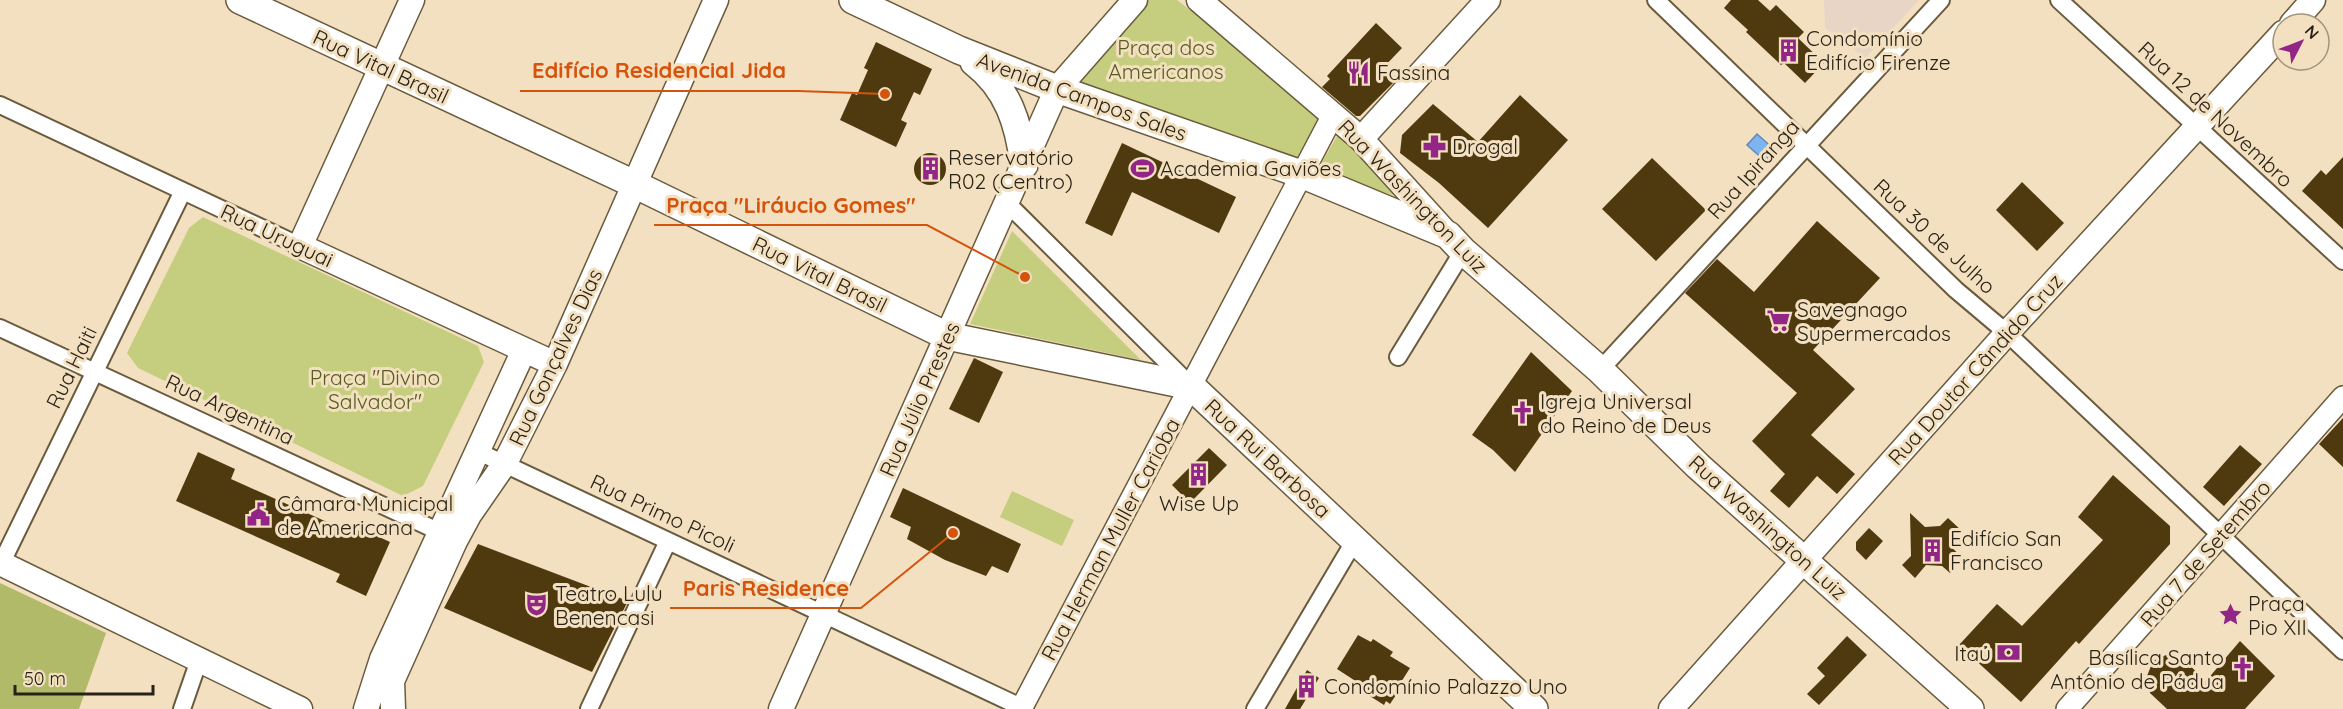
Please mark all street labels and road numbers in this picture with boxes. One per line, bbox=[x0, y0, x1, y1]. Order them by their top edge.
street label: Rua Vital Brasil bbox=[309, 23, 453, 109]
street label: Rua 12 de Novembro bbox=[2133, 35, 2299, 193]
street label: Avenida Campos Sales bbox=[974, 46, 1190, 146]
street label: Rua Washington Luiz bbox=[1333, 114, 1493, 278]
street label: Rua Ipiranga bbox=[1701, 114, 1805, 224]
street label: Rua 30 de Julho bbox=[1869, 173, 2001, 299]
street label: Rua Uruguai bbox=[217, 198, 337, 272]
street label: Rua Vital Brasil bbox=[748, 230, 892, 318]
street label: Rua Gonçalves Dias bbox=[503, 264, 607, 450]
street label: Rua Doutor Cândido Cruz bbox=[1882, 268, 2068, 470]
street label: Rua Júlio Prestes bbox=[873, 318, 965, 480]
street label: Rua Haiti bbox=[40, 322, 102, 412]
street label: Rua Argentina bbox=[162, 368, 298, 450]
street label: Rua Rui Barbosa bbox=[1200, 393, 1336, 523]
street label: Rua Herman Muller Carioba bbox=[1035, 413, 1185, 665]
street label: Rua Washington Luiz bbox=[1684, 449, 1852, 605]
street label: Rua Primo Picoli bbox=[586, 468, 740, 558]
street label: Rua 7 de Setembro bbox=[2134, 474, 2276, 632]

